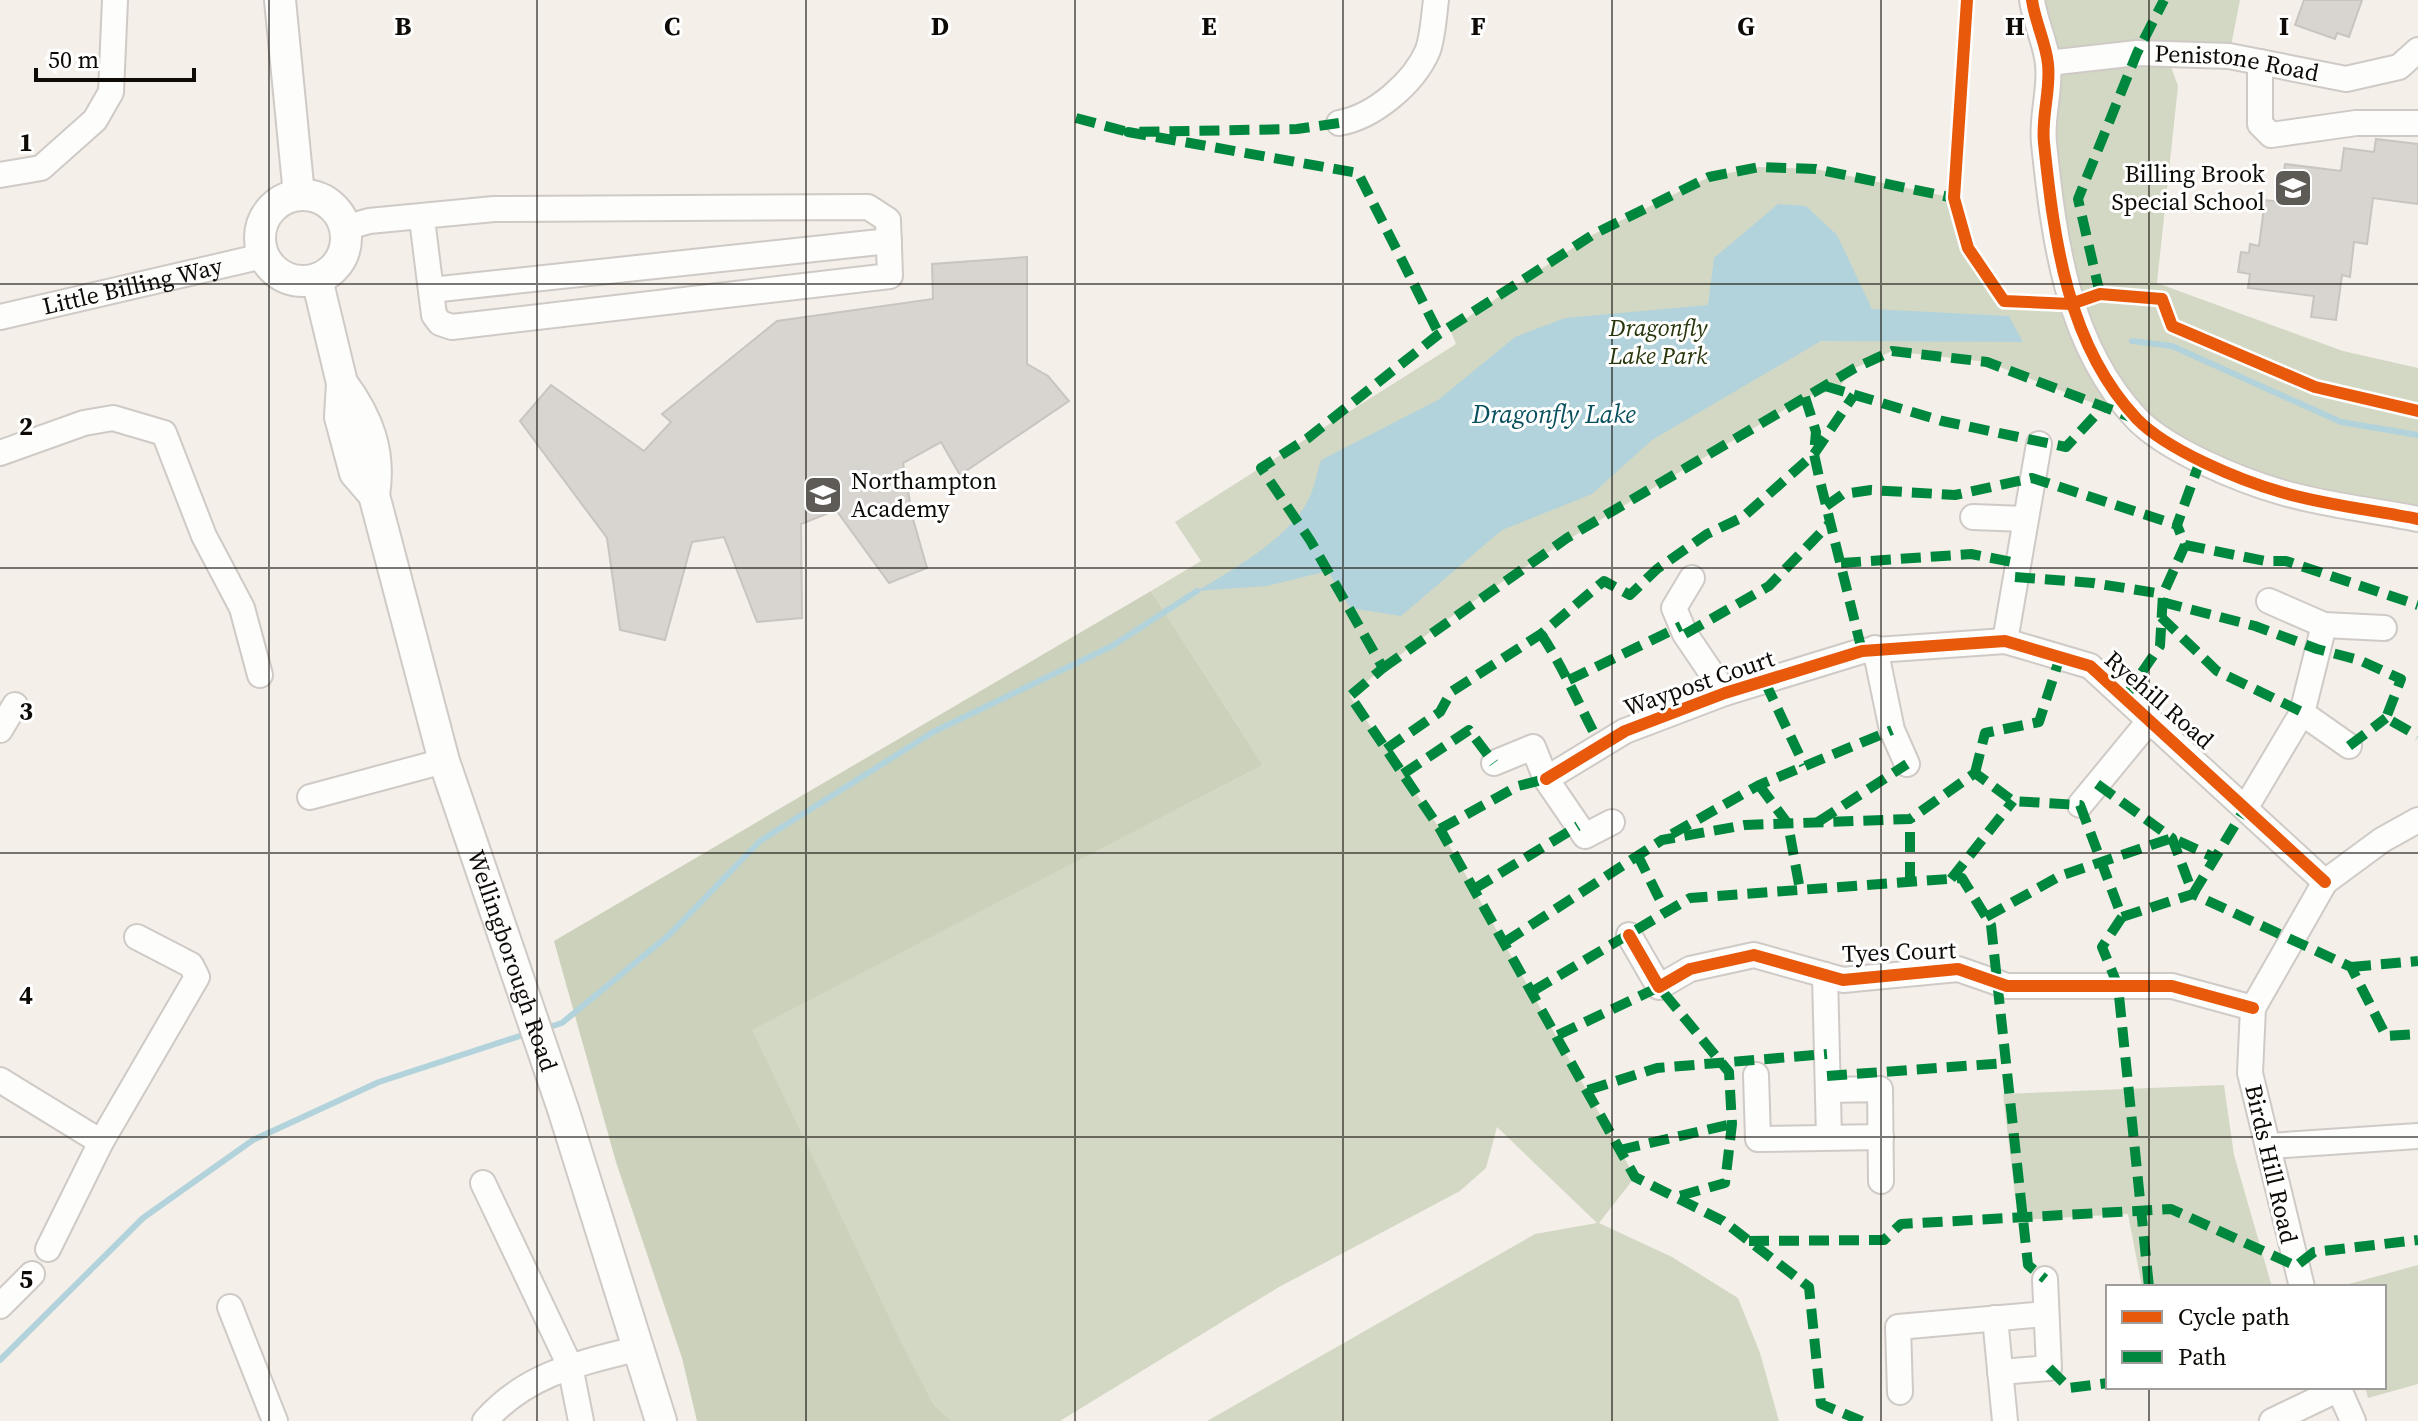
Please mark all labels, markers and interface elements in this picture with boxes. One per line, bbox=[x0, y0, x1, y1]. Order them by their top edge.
text: B bbox=[395, 8, 412, 44]
text: C bbox=[664, 8, 680, 44]
text: D bbox=[931, 8, 949, 44]
text: E bbox=[1201, 8, 1217, 44]
text: F bbox=[1470, 8, 1486, 44]
text: G bbox=[1737, 8, 1755, 44]
text: H bbox=[2005, 8, 2025, 44]
text: I bbox=[2279, 8, 2289, 44]
scale bar bbox=[36, 32, 194, 82]
street label: Penistone Road bbox=[2154, 37, 2322, 89]
text: 50 m bbox=[48, 43, 99, 76]
text: 1 bbox=[19, 124, 33, 160]
place label: Billing Brook Special School bbox=[2111, 157, 2266, 218]
school or university icon: Billing Brook Special School bbox=[2272, 167, 2314, 209]
street label: Little Billing Way bbox=[39, 249, 226, 323]
park label: Dragonfly Lake Park bbox=[1608, 311, 1708, 372]
water label: Dragonfly Lake bbox=[1471, 396, 1636, 432]
text: 2 bbox=[19, 408, 33, 444]
place label: Northampton Academy bbox=[851, 464, 997, 525]
school or university icon: Northampton Academy bbox=[802, 474, 844, 516]
street label: Waypost Court bbox=[1619, 641, 1779, 724]
street label: Ryehill Road bbox=[2098, 643, 2221, 757]
text: 3 bbox=[19, 693, 33, 729]
street label: Wellingborough Road bbox=[460, 845, 566, 1076]
street label: Tyes Court bbox=[1841, 933, 1957, 970]
text: 4 bbox=[19, 977, 33, 1013]
street label: Birds Hill Road bbox=[2237, 1081, 2306, 1247]
text: 5 bbox=[19, 1261, 33, 1297]
legend bbox=[2106, 1285, 2386, 1389]
text: Cycle path bbox=[2178, 1300, 2290, 1333]
text: Path bbox=[2178, 1340, 2227, 1373]

